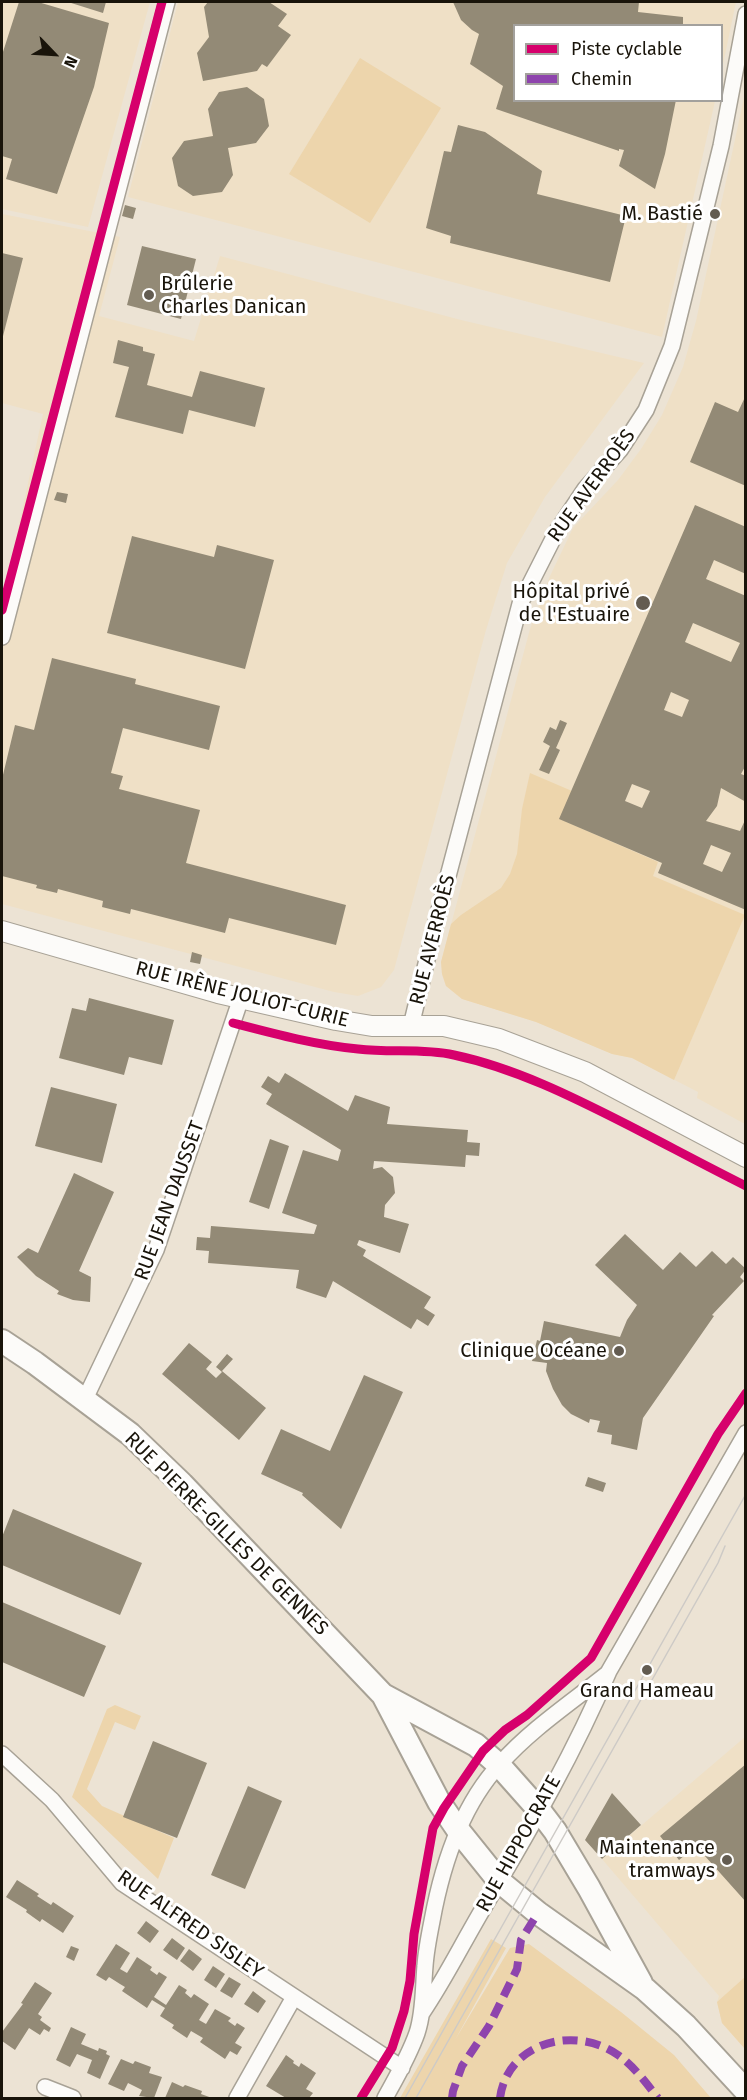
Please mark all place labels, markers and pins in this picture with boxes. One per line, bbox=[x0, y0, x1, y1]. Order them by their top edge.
place label: M. Bastié bbox=[621, 202, 703, 226]
marker: M. Bastié bbox=[708, 207, 722, 221]
place label: Brûlerie Charles Danican bbox=[161, 272, 306, 319]
marker: Brûlerie Charles Danican bbox=[142, 288, 156, 302]
place label: Hôpital privé de l'Estuaire bbox=[512, 580, 630, 627]
marker: Hôpital privé de l'Estuaire bbox=[634, 594, 652, 612]
place label: Clinique Océane bbox=[460, 1339, 607, 1363]
marker: Clinique Océane bbox=[612, 1344, 626, 1358]
marker: Grand Hameau bbox=[640, 1663, 654, 1677]
place label: Grand Hameau bbox=[580, 1679, 714, 1703]
place label: Maintenance tramways bbox=[599, 1836, 715, 1883]
marker: Maintenance tramways bbox=[720, 1853, 734, 1867]

